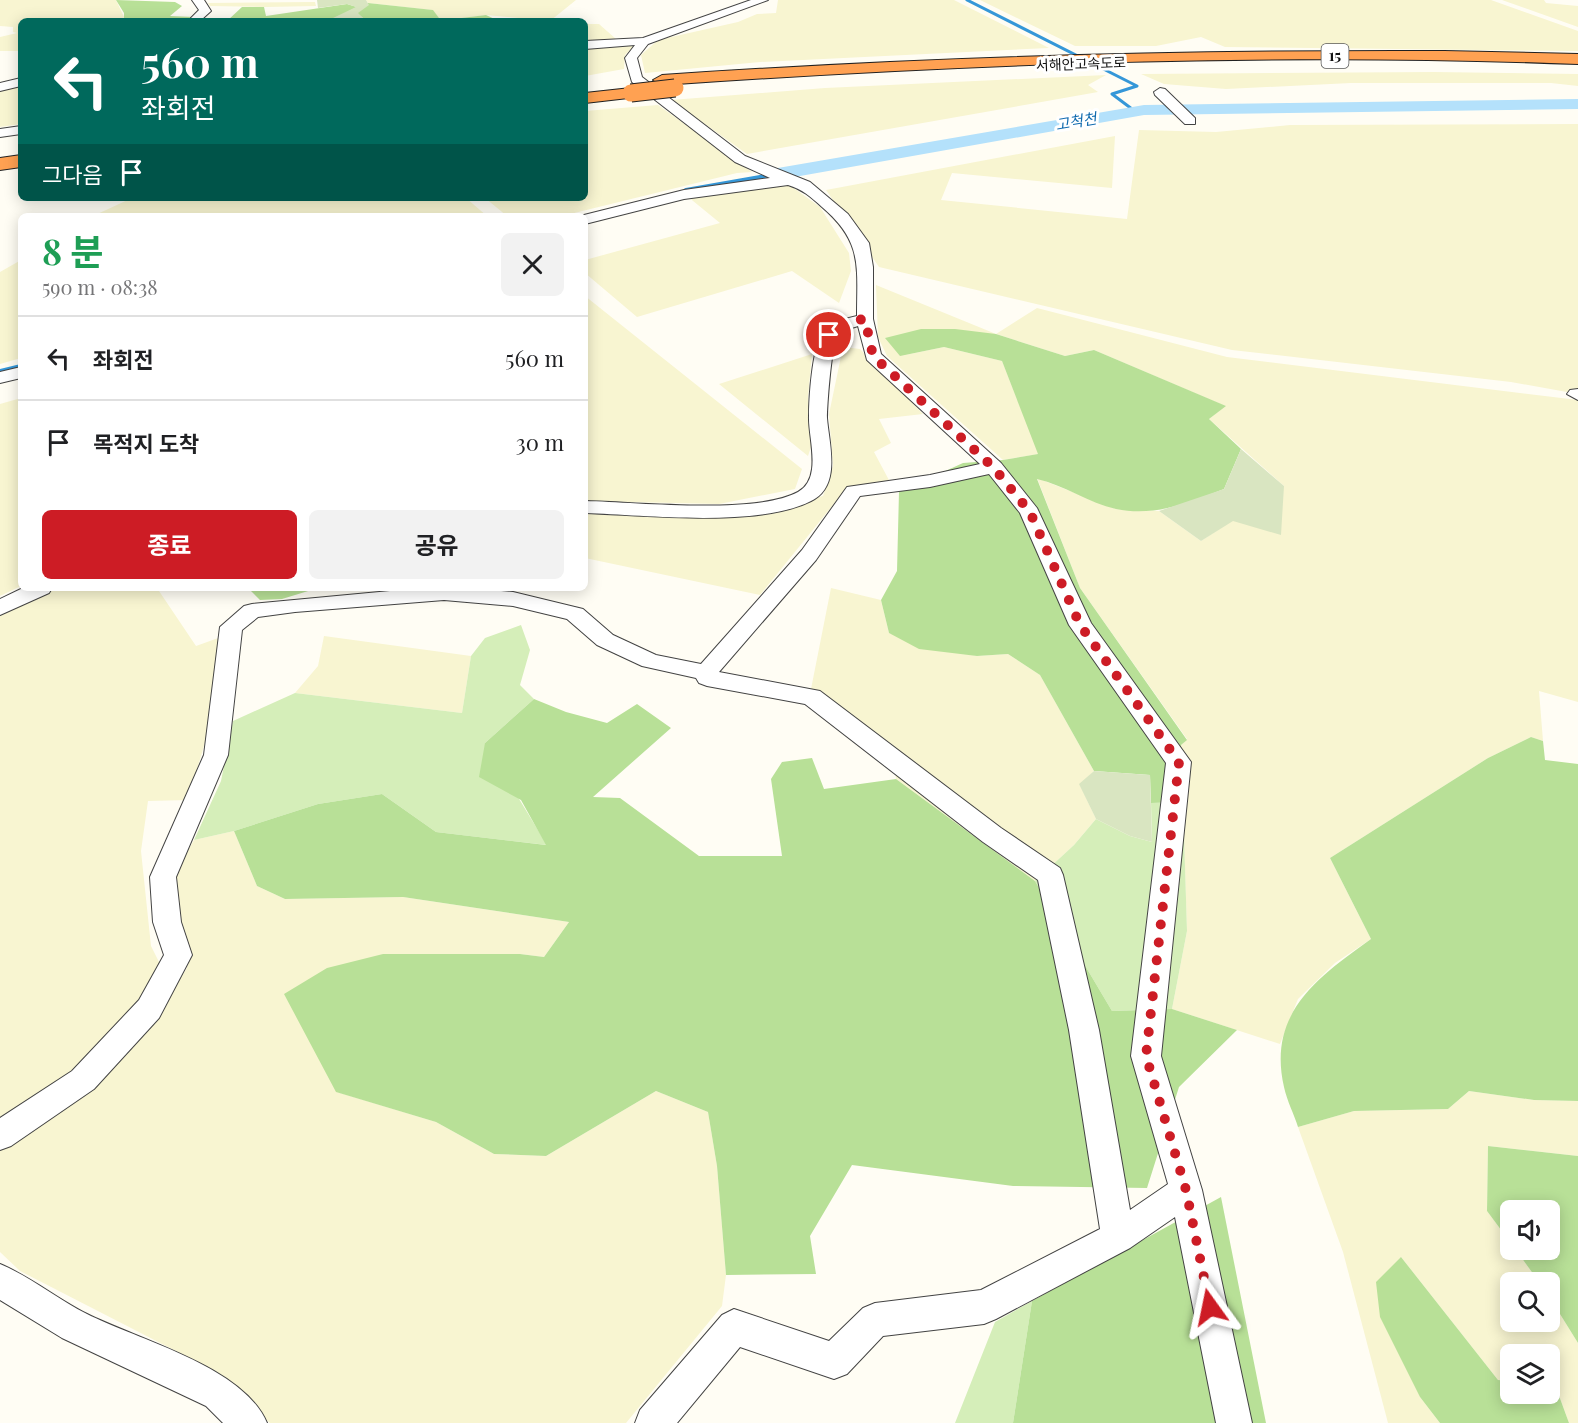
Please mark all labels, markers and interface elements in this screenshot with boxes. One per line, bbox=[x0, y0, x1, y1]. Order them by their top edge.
text: 560 m bbox=[141, 33, 259, 89]
icon: left bbox=[42, 42, 120, 120]
road number: 15 bbox=[1322, 44, 1348, 68]
street label: 서해안고속도로 bbox=[1036, 52, 1126, 75]
text: 좌회전 bbox=[141, 89, 216, 125]
water label: 고척천 bbox=[1054, 107, 1100, 134]
icon: arrive bbox=[115, 156, 148, 189]
text: 그다음 bbox=[42, 159, 103, 189]
text: 8 분 bbox=[42, 226, 104, 274]
button: close bbox=[501, 233, 564, 296]
text: 590 m · 08:38 bbox=[42, 273, 158, 300]
pin bbox=[803, 309, 854, 360]
icon: arrive bbox=[812, 318, 845, 351]
icon: left bbox=[42, 342, 75, 375]
text: 560 m bbox=[505, 343, 564, 373]
text: 좌회전 bbox=[93, 344, 154, 374]
icon: arrive bbox=[42, 426, 75, 459]
text: 30 m bbox=[516, 427, 564, 457]
text: 목적지 도착 bbox=[93, 428, 199, 458]
button: 종료 bbox=[42, 510, 297, 579]
button: 공유 bbox=[309, 510, 564, 579]
map controls bbox=[1500, 1200, 1560, 1404]
button: sound bbox=[1500, 1200, 1560, 1260]
button: search bbox=[1500, 1272, 1560, 1332]
position arrow bbox=[1178, 1275, 1242, 1339]
button: layers bbox=[1500, 1344, 1560, 1404]

